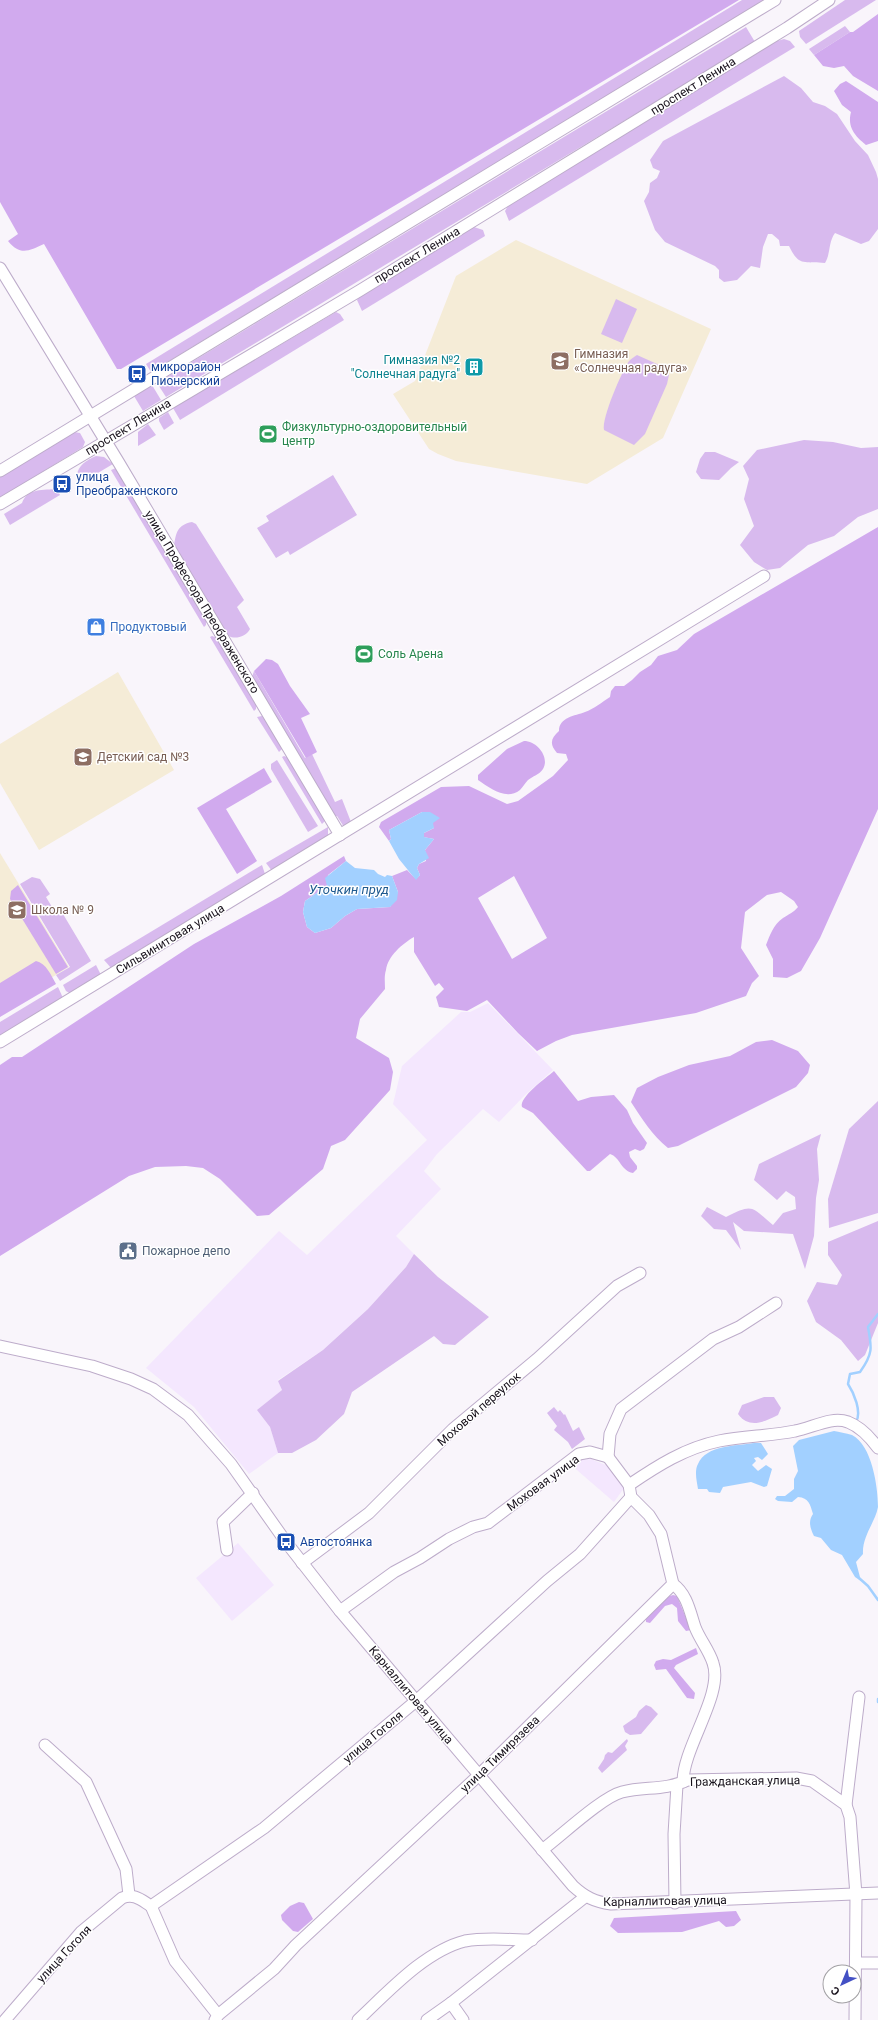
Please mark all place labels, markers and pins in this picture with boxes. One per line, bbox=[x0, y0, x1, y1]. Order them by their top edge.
place label: Гимназия «Солнечная радуга» bbox=[574, 347, 688, 375]
school or university icon: Гимназия «Солнечная радуга» bbox=[549, 350, 571, 372]
place label: Гимназия №2 "Солнечная радуга" bbox=[351, 353, 460, 381]
building icon: Гимназия №2 "Солнечная радуга" bbox=[463, 356, 485, 378]
place label: микрорайон Пионерский bbox=[151, 360, 221, 388]
bus stop icon: микрорайон Пионерский bbox=[126, 363, 148, 385]
place label: Физкультурно-оздоровительный центр bbox=[282, 420, 467, 448]
sports icon: Физкультурно-оздоровительный центр bbox=[257, 423, 279, 445]
place label: улица Преображенского bbox=[76, 470, 178, 498]
bus stop icon: улица Преображенского bbox=[51, 473, 73, 495]
shop icon: Продуктовый bbox=[85, 616, 107, 638]
place label: Продуктовый bbox=[110, 620, 187, 634]
sports icon: Соль Арена bbox=[353, 643, 375, 665]
place label: Соль Арена bbox=[378, 647, 443, 661]
school or university icon: Детский сад №3 bbox=[72, 746, 94, 768]
place label: Детский сад №3 bbox=[97, 750, 189, 764]
school or university icon: Школа № 9 bbox=[6, 899, 28, 921]
place label: Школа № 9 bbox=[31, 903, 94, 917]
public building icon: Пожарное депо bbox=[117, 1240, 139, 1262]
place label: Пожарное депо bbox=[142, 1244, 230, 1258]
bus stop icon: Автостоянка bbox=[275, 1531, 297, 1553]
place label: Автостоянка bbox=[300, 1535, 372, 1549]

